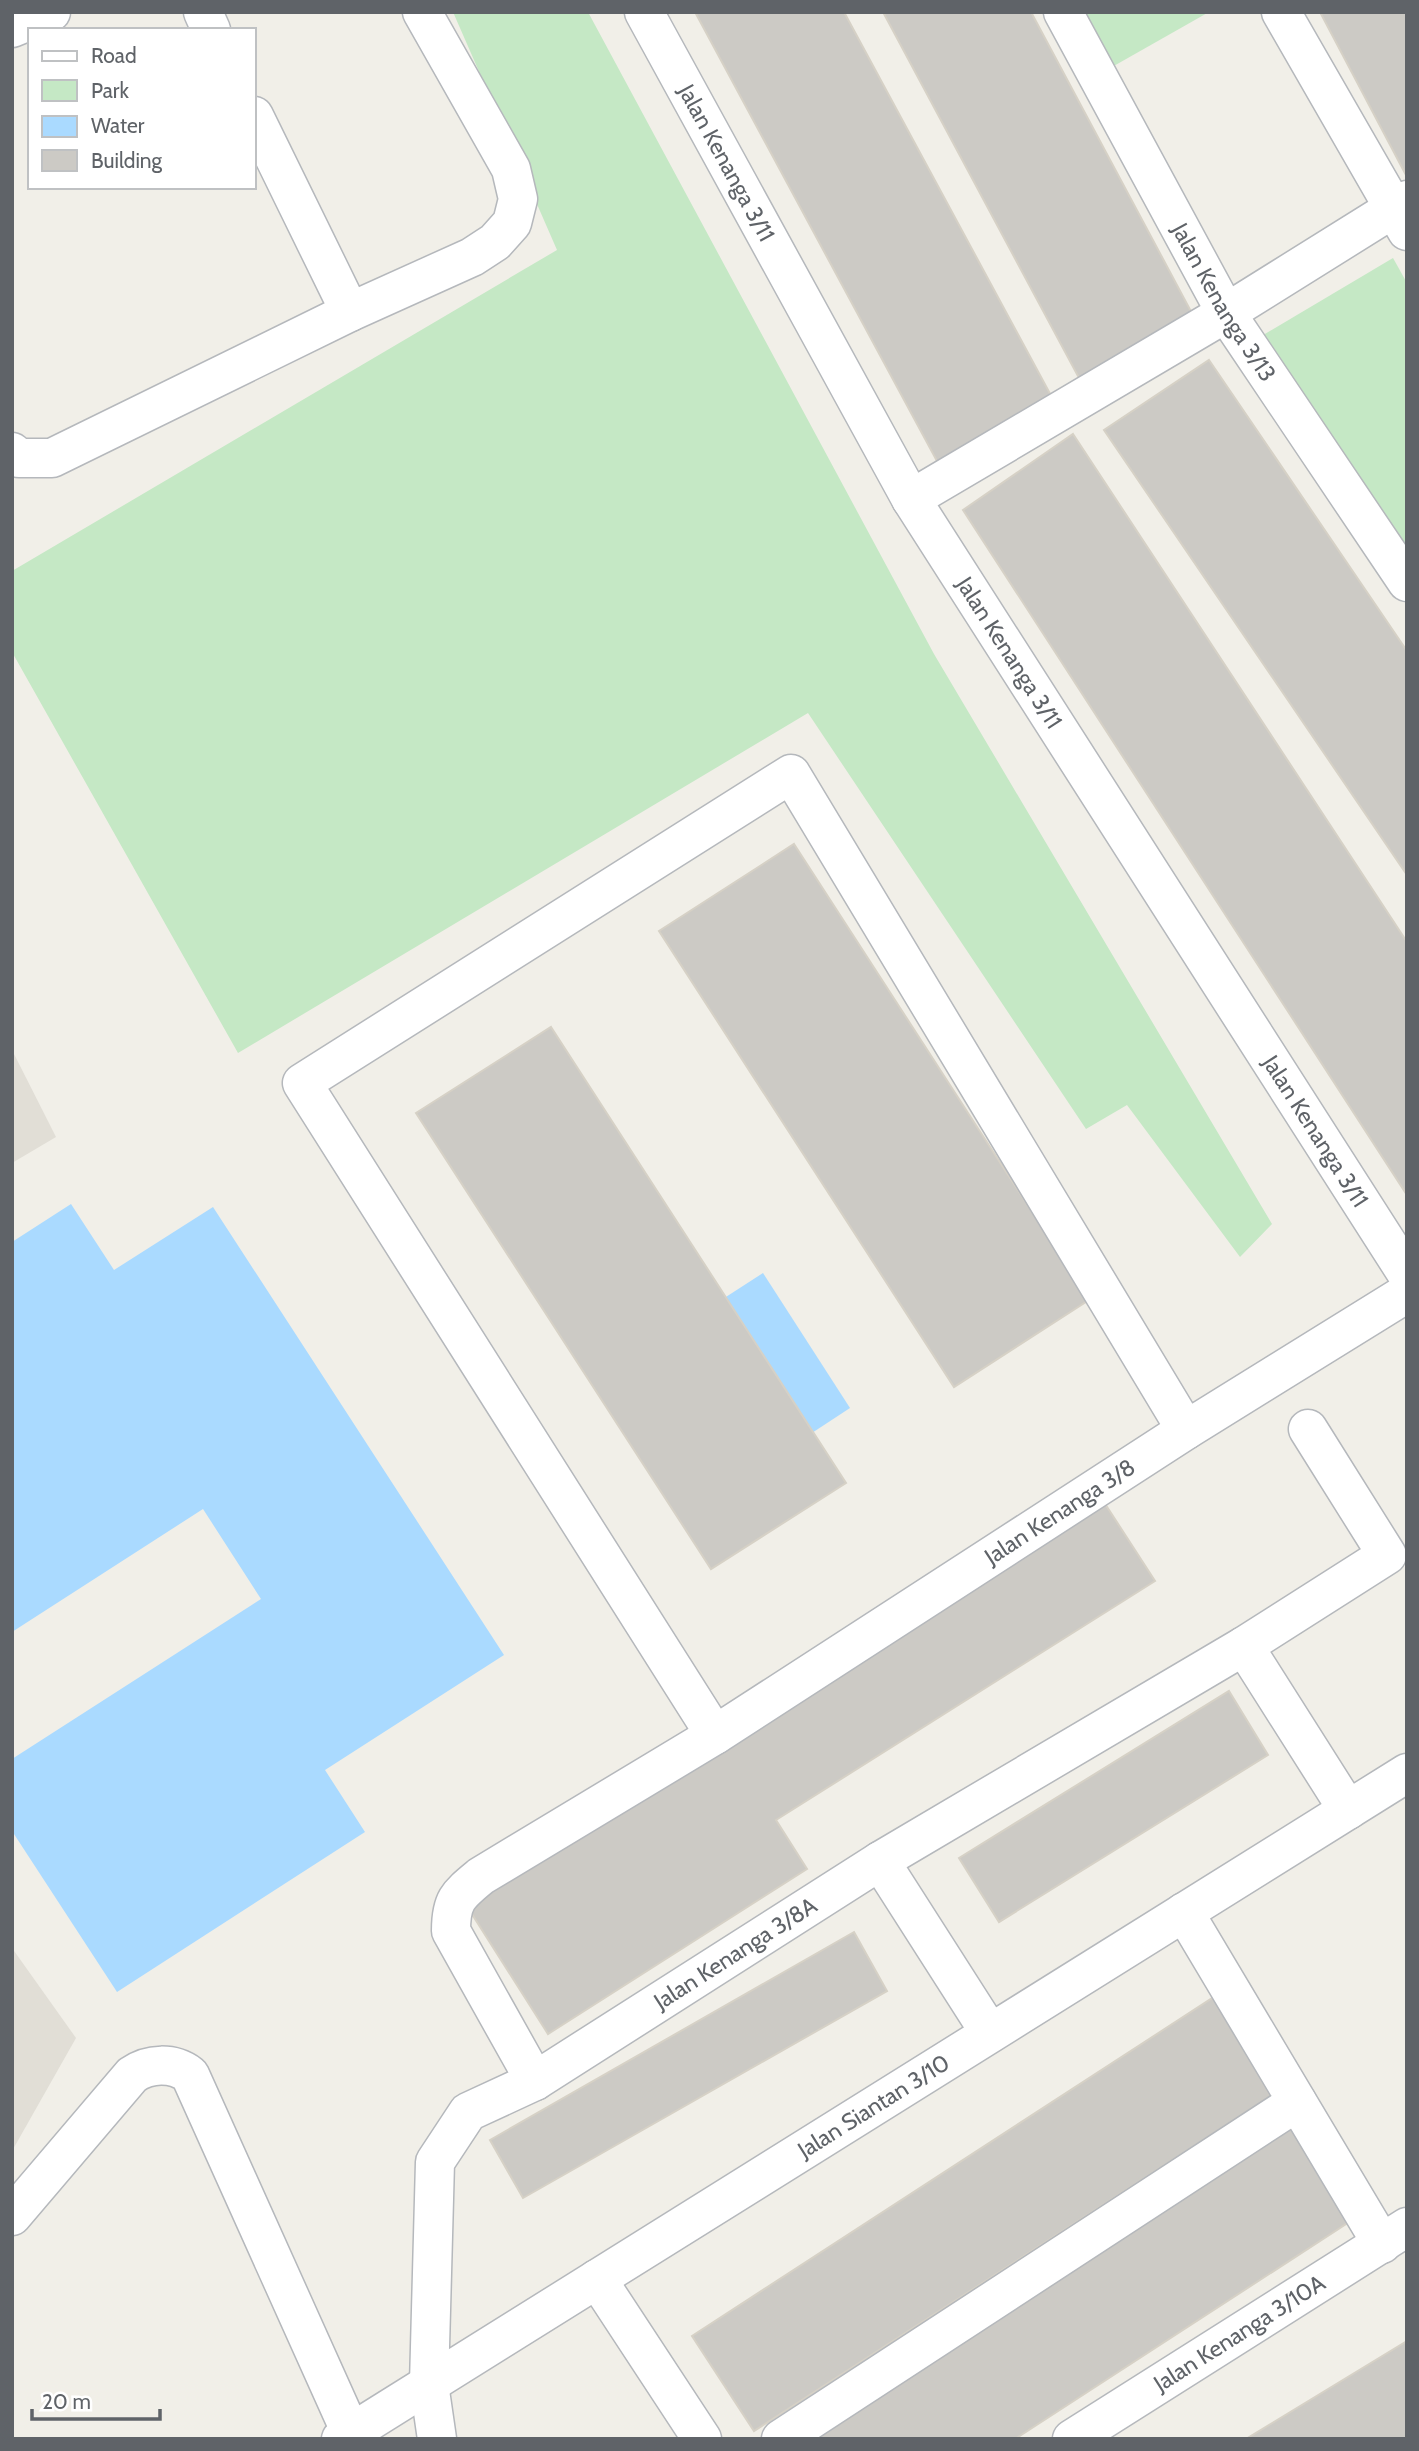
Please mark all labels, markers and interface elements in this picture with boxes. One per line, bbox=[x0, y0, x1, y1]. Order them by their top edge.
legend bbox=[28, 28, 256, 189]
text: Road bbox=[91, 43, 137, 68]
text: Park bbox=[91, 78, 129, 103]
street label: Jalan Kenanga 3/11 bbox=[672, 79, 781, 246]
text: Water bbox=[91, 113, 145, 138]
text: Building bbox=[91, 148, 163, 173]
street label: Jalan Kenanga 3/13 bbox=[1166, 217, 1282, 387]
street label: Jalan Kenanga 3/11 bbox=[950, 571, 1068, 734]
street label: Jalan Kenanga 3/11 bbox=[1256, 1049, 1374, 1212]
street label: Jalan Kenanga 3/8 bbox=[978, 1453, 1140, 1571]
street label: Jalan Kenanga 3/8A bbox=[648, 1891, 822, 2016]
street label: Jalan Siantan 3/10 bbox=[792, 2048, 955, 2165]
street label: Jalan Kenanga 3/10A bbox=[1148, 2269, 1330, 2398]
scale bar bbox=[32, 2378, 159, 2422]
text: 20 m bbox=[42, 2389, 91, 2414]

